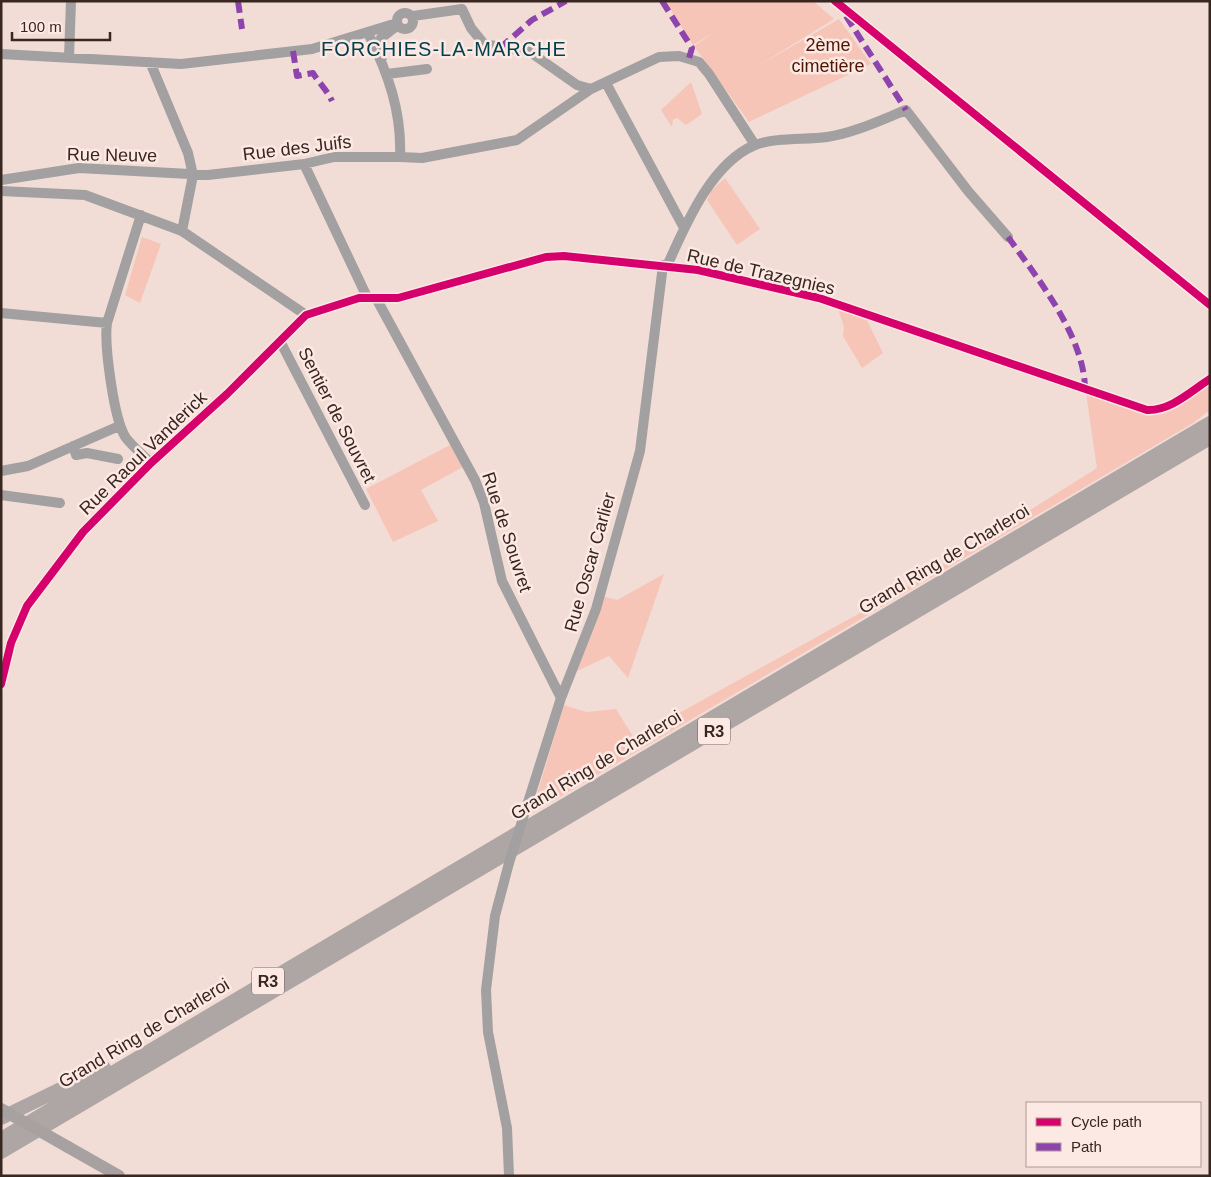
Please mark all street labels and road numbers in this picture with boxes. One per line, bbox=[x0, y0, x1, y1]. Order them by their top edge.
street label: Rue des Juifs bbox=[242, 131, 352, 165]
street label: Rue Neuve bbox=[67, 144, 157, 166]
street label: Rue de Trazegnies bbox=[685, 245, 837, 299]
street label: Sentier de Souvret bbox=[294, 344, 380, 486]
street label: Rue Raoul Vanderick bbox=[75, 386, 211, 519]
street label: Rue de Souvret bbox=[478, 469, 536, 595]
street label: Rue Oscar Carlier bbox=[561, 490, 619, 634]
street label: Grand Ring de Charleroi bbox=[855, 500, 1033, 618]
street label: Grand Ring de Charleroi bbox=[507, 706, 685, 824]
road number: R3 bbox=[698, 718, 730, 744]
road number: R3 bbox=[252, 968, 284, 994]
street label: Grand Ring de Charleroi bbox=[55, 974, 233, 1092]

